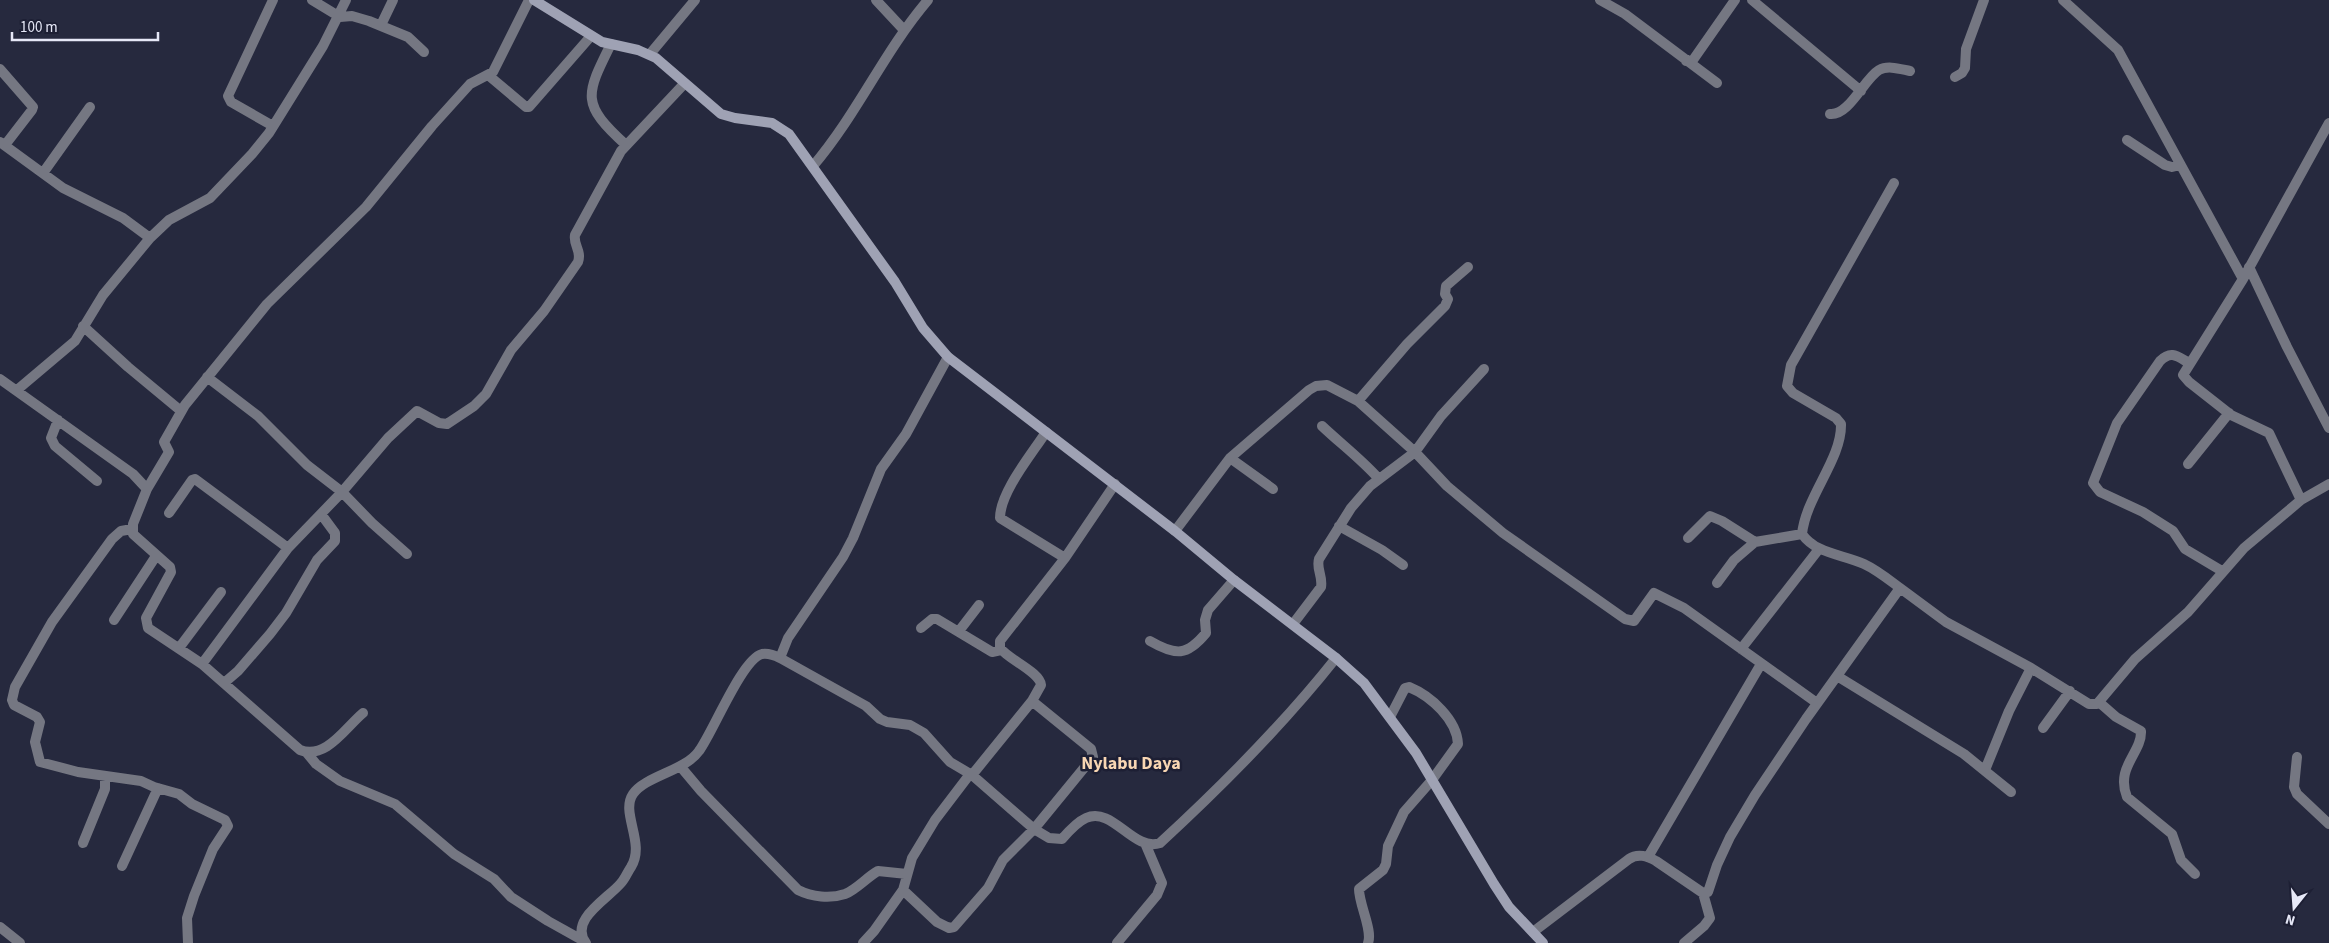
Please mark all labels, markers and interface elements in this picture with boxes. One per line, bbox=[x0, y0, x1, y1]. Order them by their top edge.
scale bar bbox=[12, 10, 159, 42]
text: 100 m bbox=[20, 17, 58, 38]
district label: Nylabu Daya bbox=[1081, 751, 1181, 776]
north arrow bbox=[2269, 883, 2319, 933]
text: N bbox=[2283, 909, 2298, 930]

